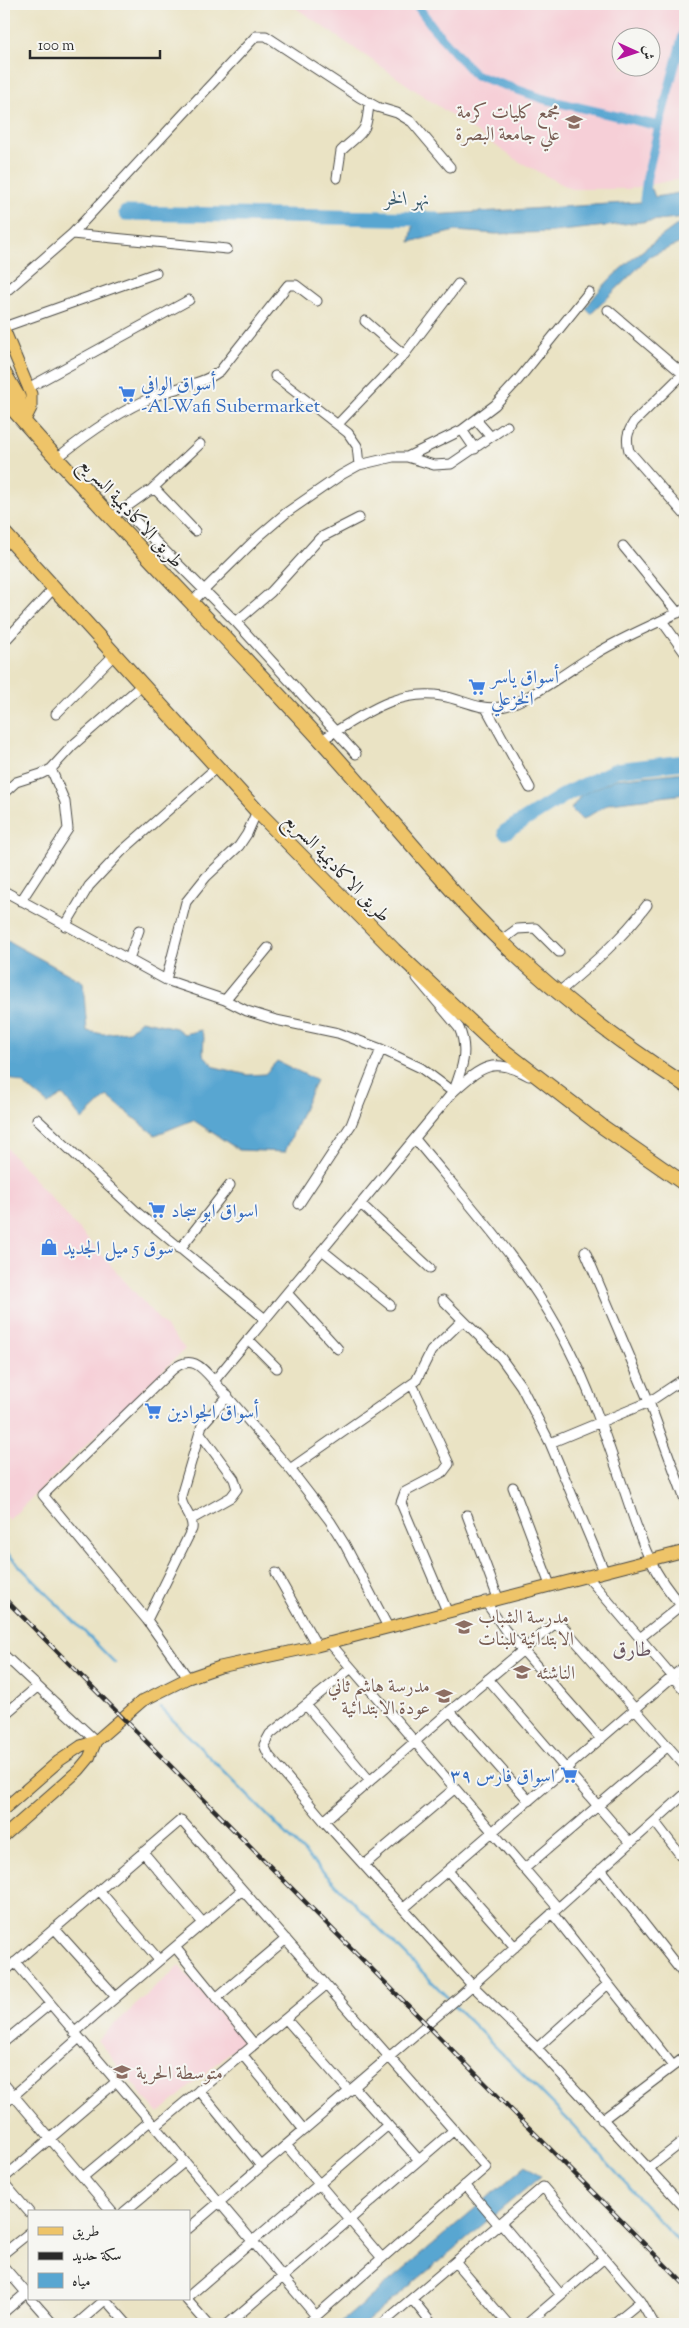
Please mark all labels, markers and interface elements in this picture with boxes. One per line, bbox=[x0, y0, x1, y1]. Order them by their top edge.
scale bar bbox=[30, 28, 160, 60]
north arrow bbox=[612, 28, 662, 78]
text: 100 m bbox=[38, 36, 75, 57]
text: ش bbox=[637, 45, 657, 60]
place label: مجمع كليات كرمة علي جامعة البصرة bbox=[455, 100, 560, 152]
school or university icon: مجمع كليات كرمة علي جامعة البصرة bbox=[564, 112, 584, 132]
water label: نهر الخر bbox=[383, 186, 430, 215]
place label: أسواق الوافي -Al-Wafi Subermarket bbox=[141, 371, 321, 421]
supermarket icon: أسواق الوافي -Al-Wafi Subermarket bbox=[117, 384, 137, 404]
street label: طريق الاكاديمية السريع bbox=[70, 452, 189, 577]
place label: أسواق ياسر الخزعلي bbox=[489, 664, 560, 717]
supermarket icon: أسواق ياسر الخزعلي bbox=[467, 677, 487, 697]
street label: طريق الاكاديمية السريع bbox=[275, 808, 396, 931]
place label: اسواق ابو سجاد bbox=[171, 1199, 258, 1226]
supermarket icon: اسواق ابو سجاد bbox=[147, 1200, 167, 1220]
place label: سوق 5 ميل الجديد bbox=[63, 1236, 174, 1263]
shop icon: سوق 5 ميل الجديد bbox=[39, 1237, 59, 1257]
place label: أسواق الجوادين bbox=[167, 1399, 259, 1427]
supermarket icon: أسواق الجوادين bbox=[143, 1401, 163, 1421]
place label: مدرسة الشباب الابتدائية للبنات bbox=[478, 1605, 574, 1654]
school or university icon: مدرسة الشباب الابتدائية للبنات bbox=[454, 1617, 474, 1637]
district label: طارق bbox=[612, 1636, 652, 1666]
place label: الناشئه bbox=[536, 1661, 575, 1688]
school or university icon: الناشئه bbox=[512, 1662, 532, 1682]
place label: مدرسة هاشم ثاني عودة الابتدائية bbox=[328, 1674, 430, 1723]
school or university icon: مدرسة هاشم ثاني عودة الابتدائية bbox=[434, 1686, 454, 1706]
place label: اسواق فارس ٣٩ bbox=[450, 1764, 555, 1791]
supermarket icon: اسواق فارس ٣٩ bbox=[559, 1765, 579, 1785]
place label: متوسطة الحرية bbox=[136, 2061, 223, 2088]
school or university icon: متوسطة الحرية bbox=[112, 2062, 132, 2082]
legend bbox=[28, 2210, 190, 2300]
text: طريق bbox=[72, 2222, 99, 2243]
text: سكة حديد bbox=[72, 2246, 122, 2267]
text: مياه bbox=[72, 2272, 90, 2293]

